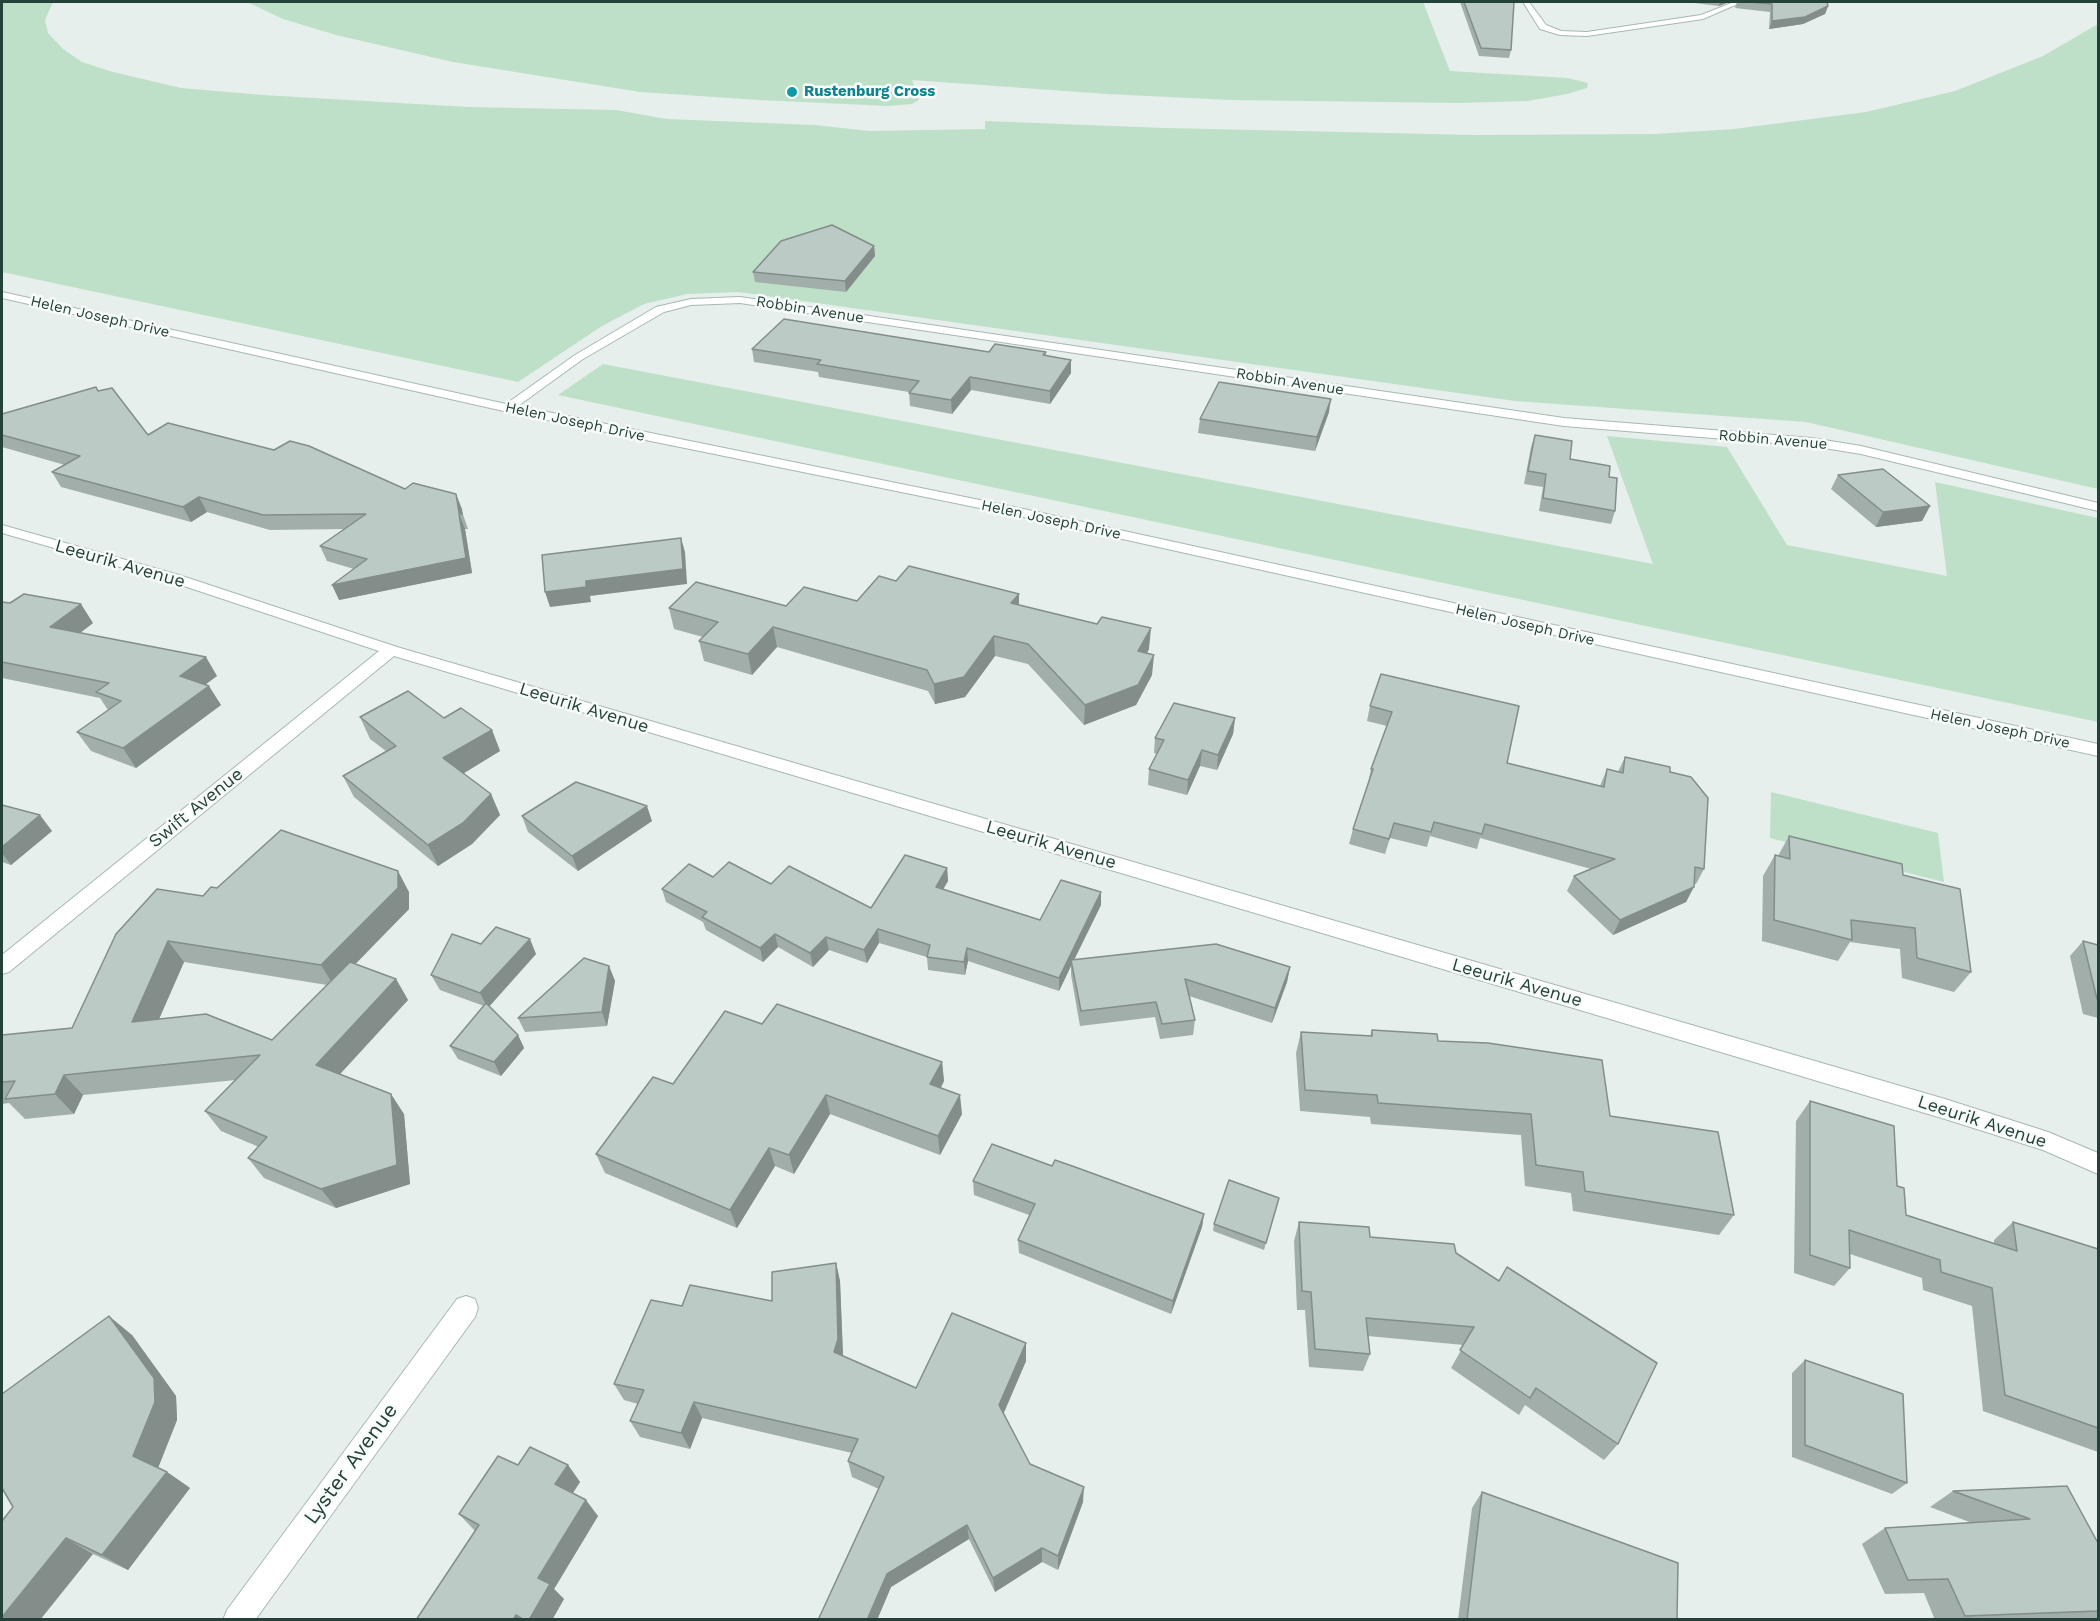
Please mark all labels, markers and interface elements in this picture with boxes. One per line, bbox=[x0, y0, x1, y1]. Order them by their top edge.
place label: Rustenburg Cross bbox=[804, 83, 935, 101]
marker: Rustenburg Cross bbox=[785, 85, 799, 99]
street label: Helen Joseph Drive bbox=[29, 292, 171, 342]
street label: Robbin Avenue bbox=[755, 293, 865, 327]
street label: Robbin Avenue bbox=[1235, 365, 1345, 399]
street label: Helen Joseph Drive bbox=[504, 398, 646, 446]
street label: Robbin Avenue bbox=[1718, 426, 1828, 454]
street label: Helen Joseph Drive bbox=[980, 496, 1122, 544]
street label: Leeurik Avenue bbox=[52, 535, 188, 593]
street label: Helen Joseph Drive bbox=[1454, 600, 1596, 650]
street label: Leeurik Avenue bbox=[517, 678, 651, 738]
street label: Helen Joseph Drive bbox=[1929, 705, 2071, 753]
street label: Swift Avenue bbox=[145, 763, 247, 853]
street label: Leeurik Avenue bbox=[983, 816, 1119, 874]
street label: Leeurik Avenue bbox=[1449, 954, 1585, 1012]
street label: Leeurik Avenue bbox=[1915, 1091, 2049, 1153]
street label: Lyster Avenue bbox=[299, 1399, 403, 1529]

